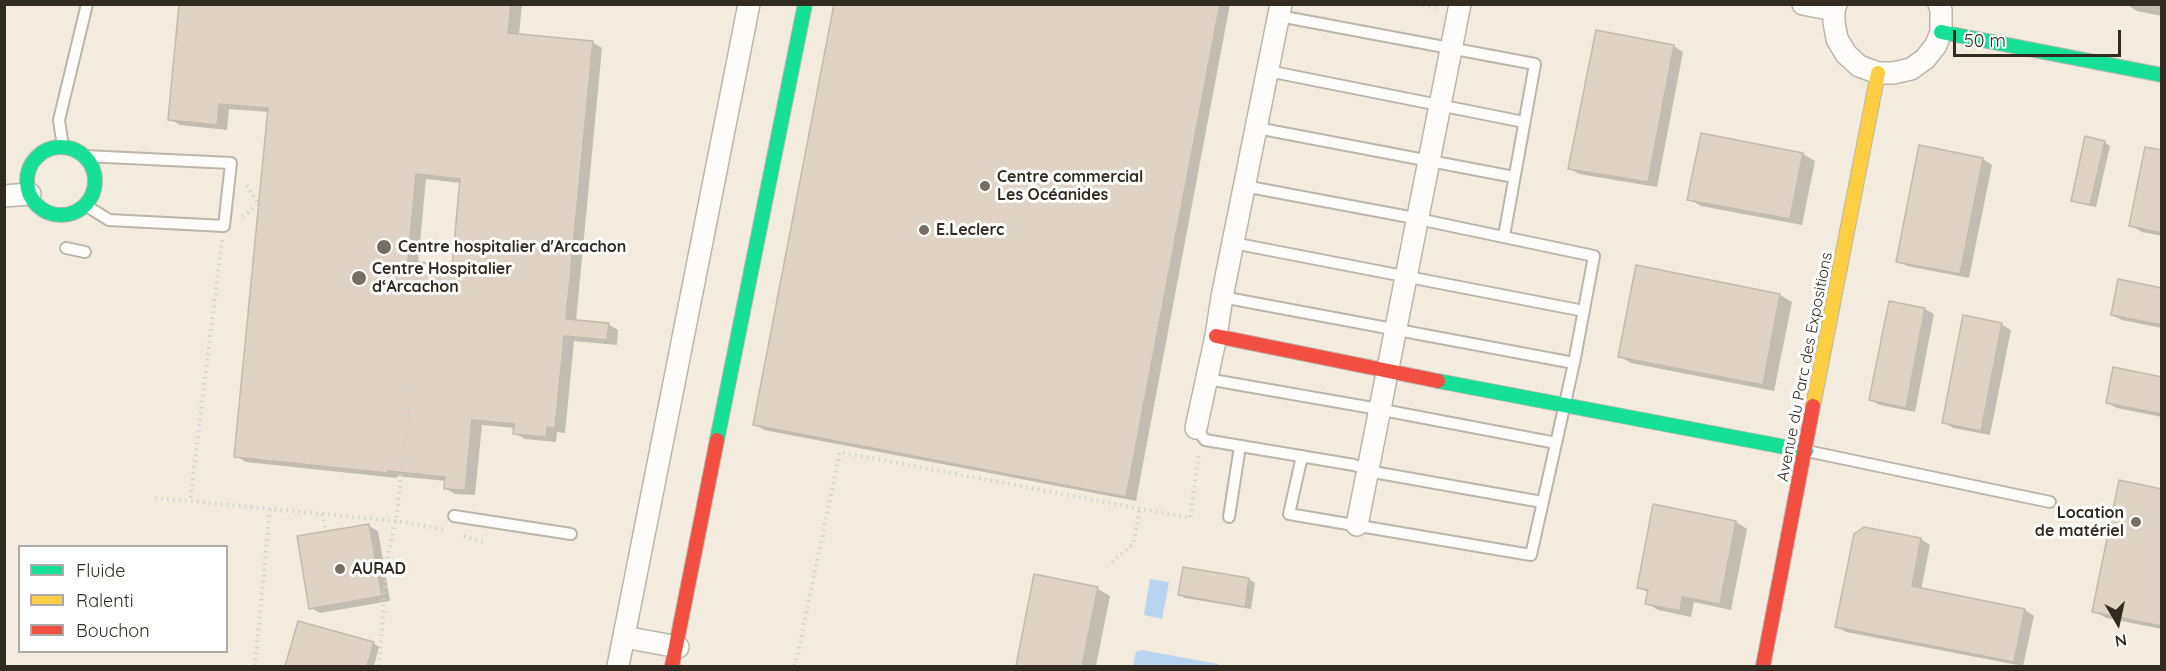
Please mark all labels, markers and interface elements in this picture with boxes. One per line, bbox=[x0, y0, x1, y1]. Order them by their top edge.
scale bar bbox=[1956, 18, 2124, 56]
text: 50 m bbox=[1964, 29, 2006, 52]
place label: Centre commercial Les Océanides bbox=[997, 167, 1143, 205]
marker: Centre commercial Les Océanides bbox=[978, 179, 992, 193]
place label: E.Leclerc bbox=[936, 220, 1004, 240]
marker: E.Leclerc bbox=[917, 223, 931, 237]
place label: Centre hospitalier d'Arcachon bbox=[398, 237, 626, 257]
marker: Centre hospitalier d'Arcachon bbox=[375, 238, 393, 256]
street label: Avenue du Parc des Expositions bbox=[1773, 251, 1837, 483]
place label: Centre Hospitalier d‘Arcachon bbox=[372, 259, 512, 297]
marker: Centre Hospitalier d‘Arcachon bbox=[350, 269, 368, 287]
place label: Location de matériel bbox=[2035, 503, 2124, 541]
marker: Location de matériel bbox=[2129, 515, 2143, 529]
legend bbox=[18, 545, 228, 653]
text: Fluide bbox=[76, 559, 125, 582]
place label: AURAD bbox=[352, 559, 406, 579]
marker: AURAD bbox=[333, 562, 347, 576]
text: Ralenti bbox=[76, 589, 134, 612]
north arrow bbox=[2088, 593, 2148, 653]
text: Bouchon bbox=[76, 619, 150, 642]
text: N bbox=[2113, 630, 2128, 652]

